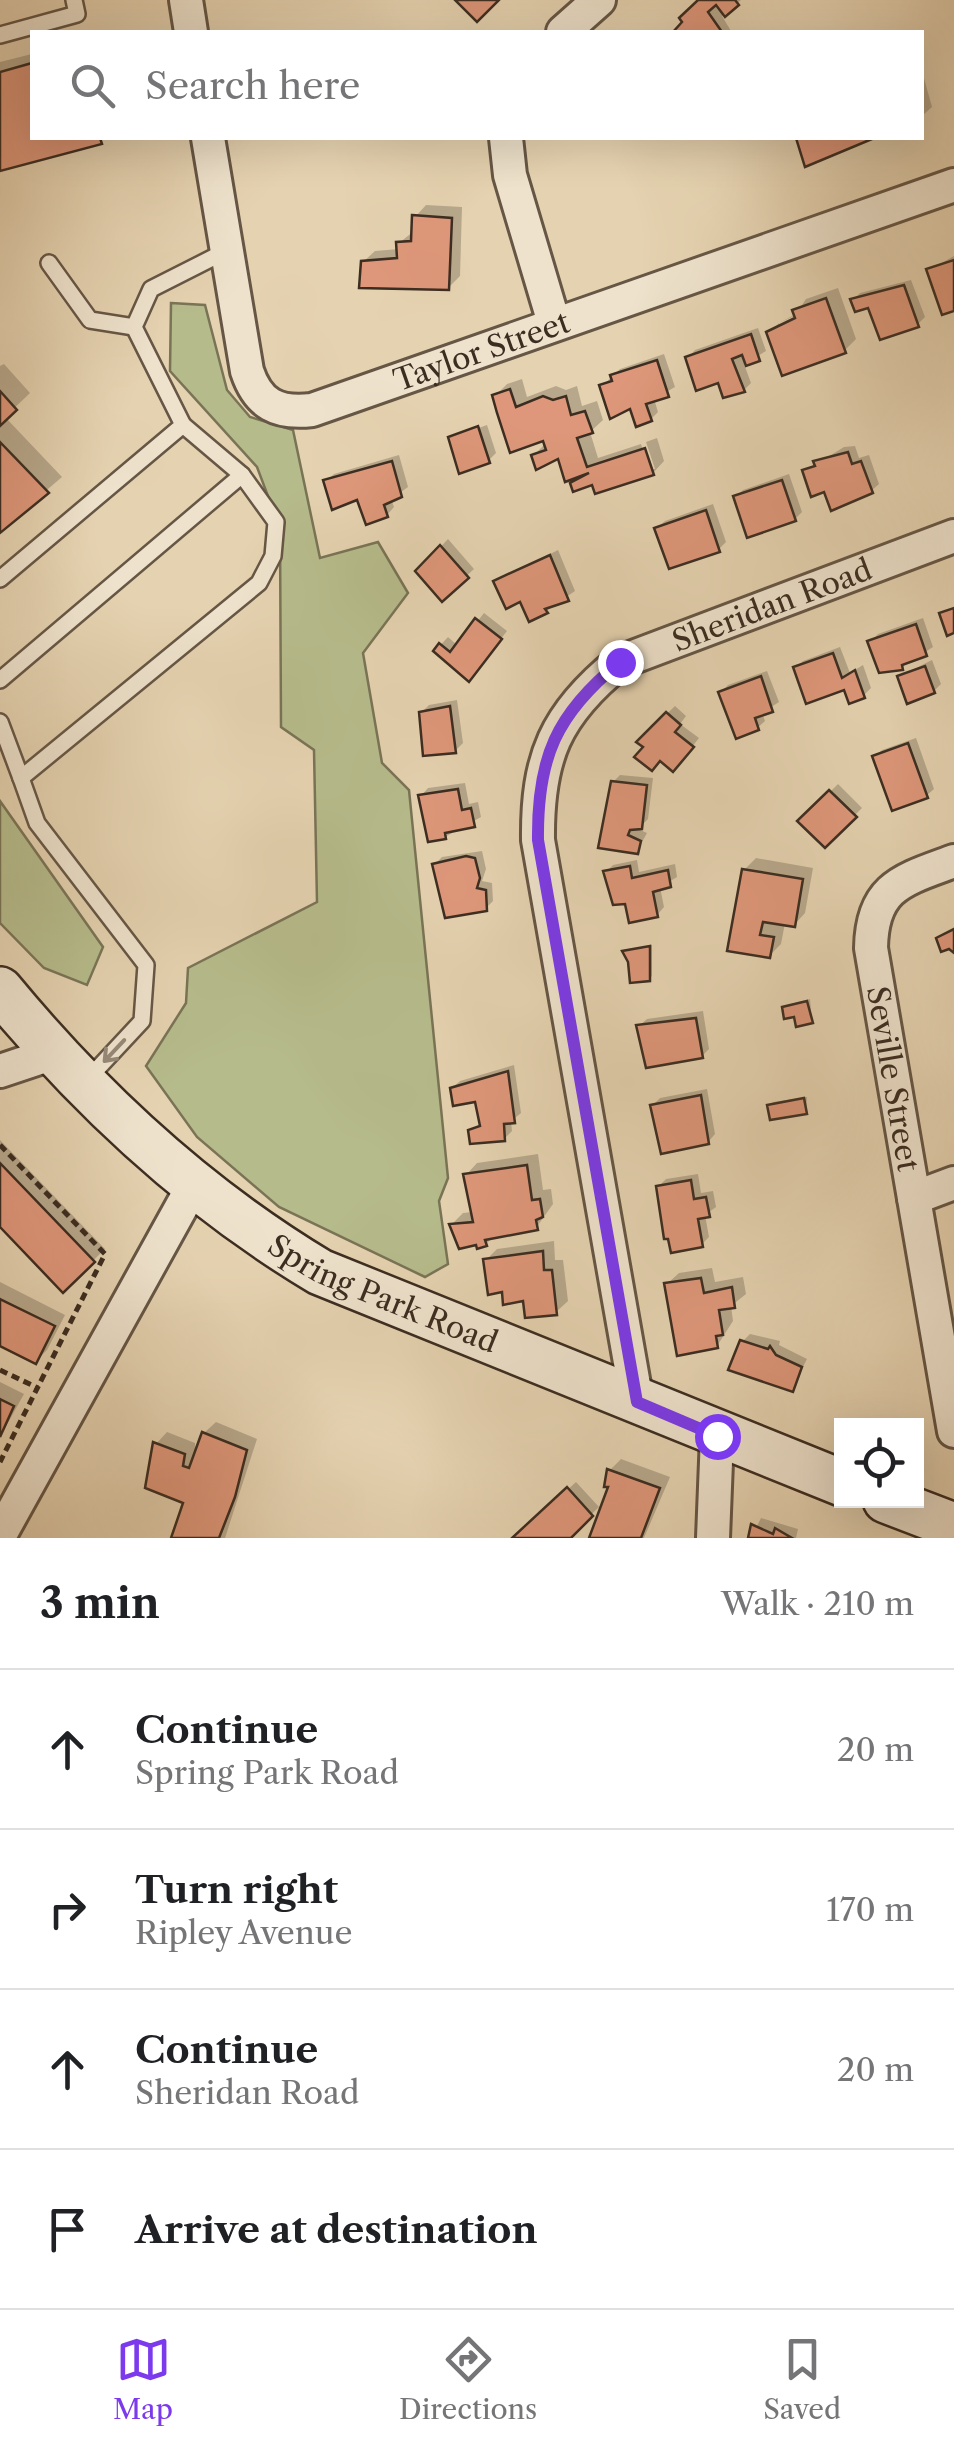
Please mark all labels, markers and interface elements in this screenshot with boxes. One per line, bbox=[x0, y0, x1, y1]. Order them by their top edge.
search box bbox=[30, 30, 924, 140]
icon: search bbox=[65, 58, 120, 113]
text: Search here bbox=[145, 62, 360, 109]
street label: Taylor Street bbox=[389, 303, 575, 398]
street label: Sheridan Road bbox=[667, 550, 877, 659]
route end bbox=[598, 640, 644, 686]
street label: Seville Street bbox=[859, 983, 928, 1174]
one-way arrow bbox=[103, 1038, 126, 1063]
street label: Spring Park Road bbox=[261, 1226, 503, 1360]
route start bbox=[695, 1414, 741, 1460]
map controls bbox=[834, 1418, 924, 1508]
button: locate bbox=[834, 1418, 924, 1508]
text: 3 min bbox=[40, 1577, 160, 1629]
text: Walk · 210 m bbox=[721, 1584, 914, 1623]
text: Continue bbox=[135, 1706, 318, 1753]
icon: ahead bbox=[40, 1722, 95, 1777]
text: 20 m bbox=[837, 1730, 914, 1769]
text: Spring Park Road bbox=[135, 1753, 399, 1792]
text: Turn right bbox=[135, 1866, 338, 1913]
icon: right bbox=[40, 1882, 95, 1937]
text: 170 m bbox=[826, 1890, 914, 1929]
text: Ripley Avenue bbox=[135, 1913, 352, 1952]
text: Continue bbox=[135, 2026, 318, 2073]
icon: ahead bbox=[40, 2042, 95, 2097]
text: 20 m bbox=[837, 2050, 914, 2089]
text: Sheridan Road bbox=[135, 2073, 359, 2112]
icon: arrive bbox=[40, 2202, 95, 2257]
text: Arrive at destination bbox=[135, 2206, 538, 2253]
tab: Map bbox=[113, 2332, 173, 2426]
tab: Directions bbox=[399, 2332, 537, 2426]
tab: Saved bbox=[763, 2332, 841, 2426]

